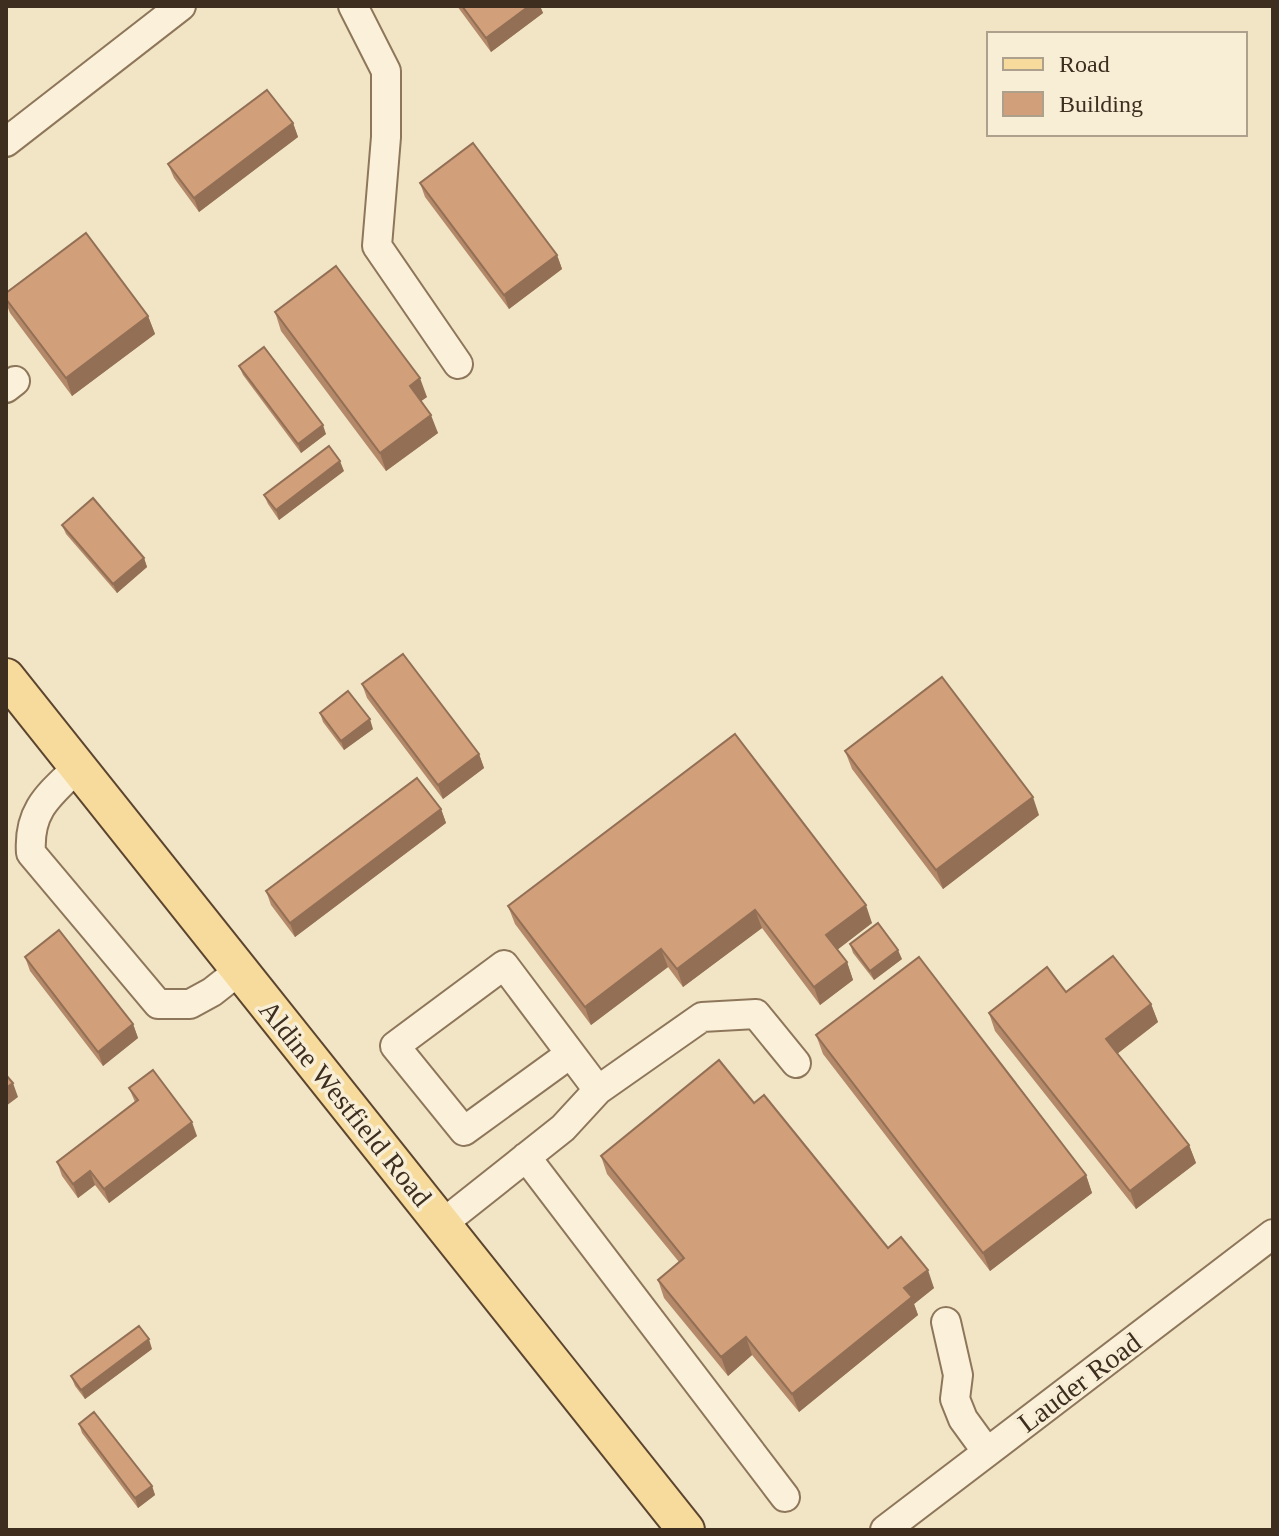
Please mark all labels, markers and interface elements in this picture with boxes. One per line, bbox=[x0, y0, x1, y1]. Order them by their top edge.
legend bbox=[987, 32, 1247, 136]
text: Road bbox=[1059, 51, 1110, 77]
text: Building bbox=[1059, 91, 1143, 117]
street label: Aldine Westfield Road bbox=[253, 994, 438, 1212]
street label: Lauder Road bbox=[1012, 1326, 1147, 1439]

